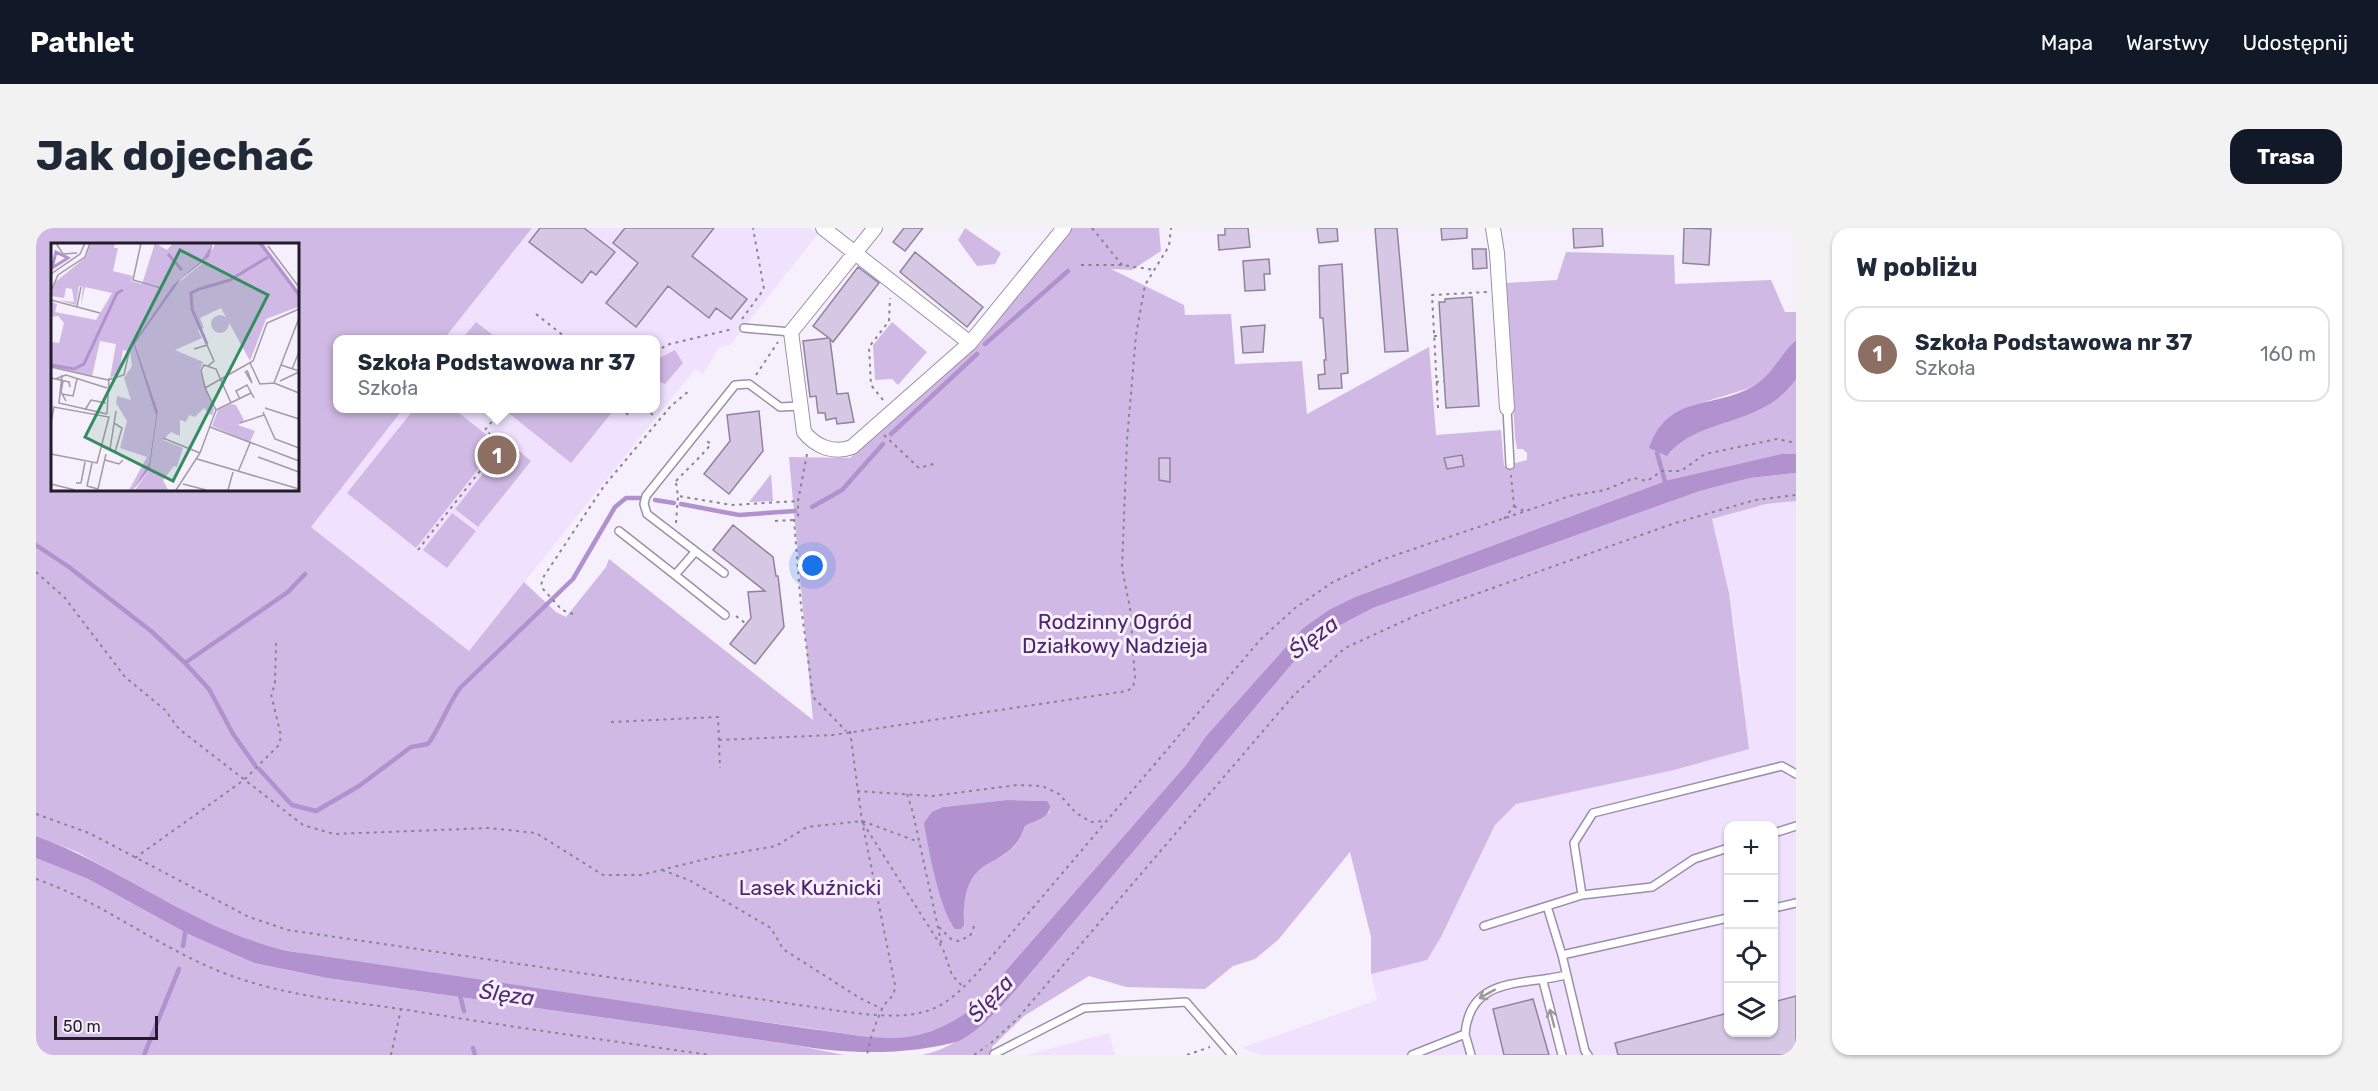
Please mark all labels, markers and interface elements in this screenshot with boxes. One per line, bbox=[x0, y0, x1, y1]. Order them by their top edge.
text: Pathlet bbox=[30, 26, 134, 59]
text: Mapa bbox=[2041, 30, 2093, 55]
text: Warstwy bbox=[2126, 30, 2209, 55]
text: Udostępnij bbox=[2242, 30, 2348, 55]
button: Trasa bbox=[2230, 129, 2342, 184]
text: Jak dojechać bbox=[36, 131, 314, 181]
inset map bbox=[51, 243, 298, 490]
text: W pobliżu bbox=[1856, 252, 1978, 283]
text: Szkoła Podstawowa nr 37 bbox=[1915, 329, 2192, 356]
popup bbox=[333, 335, 660, 413]
text: 1 bbox=[1873, 342, 1882, 366]
text: 160 m bbox=[2260, 342, 2316, 366]
text: Szkoła Podstawowa nr 37 bbox=[358, 349, 635, 376]
text: Szkoła bbox=[1915, 356, 1976, 380]
text: Szkoła bbox=[358, 376, 418, 400]
pin: 1 bbox=[478, 432, 516, 478]
your location bbox=[798, 551, 827, 580]
park label: Rodzinny Ogród Działkowy Nadzieja bbox=[1022, 609, 1208, 658]
water label: Ślęza bbox=[1283, 610, 1344, 665]
map controls bbox=[1724, 821, 1778, 1037]
button: + bbox=[1724, 821, 1778, 875]
park label: Lasek Kuźnicki bbox=[739, 875, 881, 900]
button: − bbox=[1724, 875, 1778, 929]
button: locate bbox=[1724, 929, 1778, 983]
water label: Ślęza bbox=[962, 969, 1019, 1028]
water label: Ślęza bbox=[478, 977, 536, 1012]
button: layers bbox=[1724, 983, 1778, 1037]
one-way arrow bbox=[1479, 988, 1496, 1000]
one-way arrow bbox=[1546, 1009, 1558, 1028]
scale bar bbox=[54, 1013, 158, 1040]
text: 50 m bbox=[63, 1017, 101, 1036]

